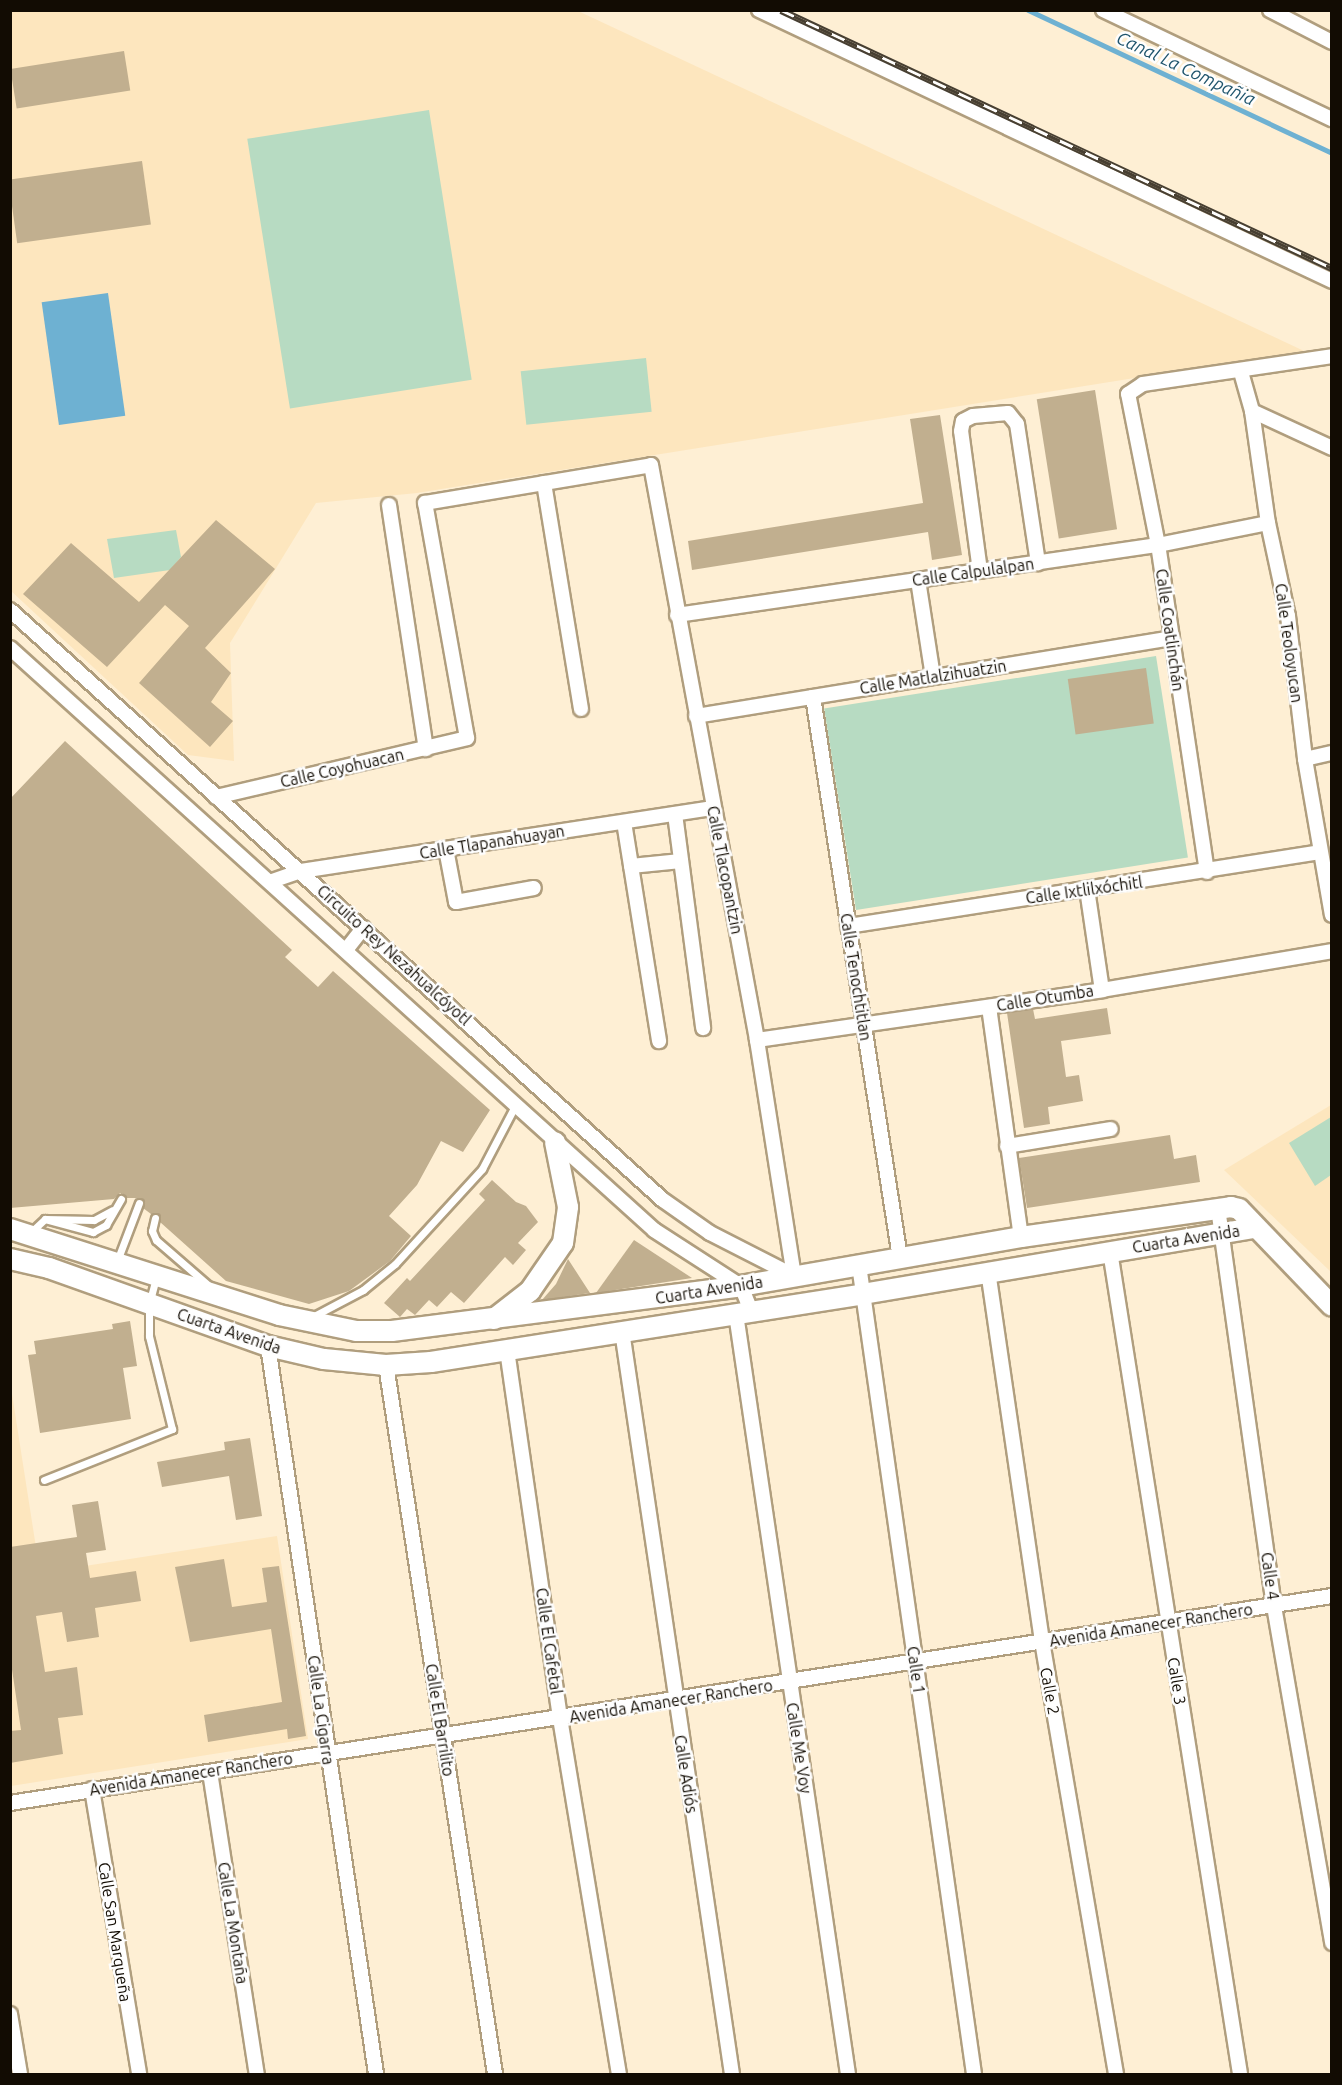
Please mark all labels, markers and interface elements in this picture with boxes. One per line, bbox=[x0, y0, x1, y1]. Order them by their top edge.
water label: Canal La Compañia bbox=[1113, 26, 1259, 110]
street label: Calle Calpulalpan bbox=[911, 554, 1035, 590]
street label: Calle Coatlinchán bbox=[1152, 567, 1188, 693]
street label: Calle Teoloyucan bbox=[1271, 582, 1307, 704]
street label: Calle Matlalzihuatzin bbox=[858, 656, 1008, 698]
street label: Calle Coyohuacan bbox=[278, 744, 406, 792]
street label: Calle Tlacopantzin bbox=[703, 804, 747, 936]
street label: Calle Tlapanahuayan bbox=[418, 821, 566, 863]
street label: Calle Ixtlilxóchitl bbox=[1024, 872, 1144, 908]
street label: Circuito Rey Nezahualcóyotl bbox=[313, 881, 475, 1029]
street label: Calle Tenochtitlan bbox=[836, 912, 876, 1042]
street label: Calle Otumba bbox=[995, 981, 1095, 1015]
street label: Cuarta Avenida bbox=[1131, 1221, 1241, 1257]
street label: Cuarta Avenida bbox=[654, 1272, 764, 1308]
street label: Cuarta Avenida bbox=[175, 1304, 283, 1358]
street label: Calle 4 bbox=[1257, 1551, 1283, 1601]
street label: Calle El Cafetal bbox=[532, 1586, 566, 1696]
street label: Avenida Amanecer Ranchero bbox=[1048, 1599, 1254, 1651]
street label: Calle 1 bbox=[903, 1645, 929, 1695]
street label: Calle La Cigarra bbox=[304, 1654, 338, 1766]
street label: Calle 3 bbox=[1164, 1656, 1190, 1706]
street label: Calle El Barrilito bbox=[422, 1662, 458, 1778]
street label: Calle 2 bbox=[1036, 1666, 1064, 1716]
street label: Avenida Amanecer Ranchero bbox=[568, 1675, 774, 1727]
street label: Calle Me Voy bbox=[782, 1701, 816, 1795]
street label: Calle Adiós bbox=[670, 1734, 702, 1814]
street label: Avenida Amanecer Ranchero bbox=[88, 1748, 294, 1800]
street label: Calle San Marqueña bbox=[94, 1861, 136, 2003]
street label: Calle La Montaña bbox=[214, 1861, 252, 1985]

